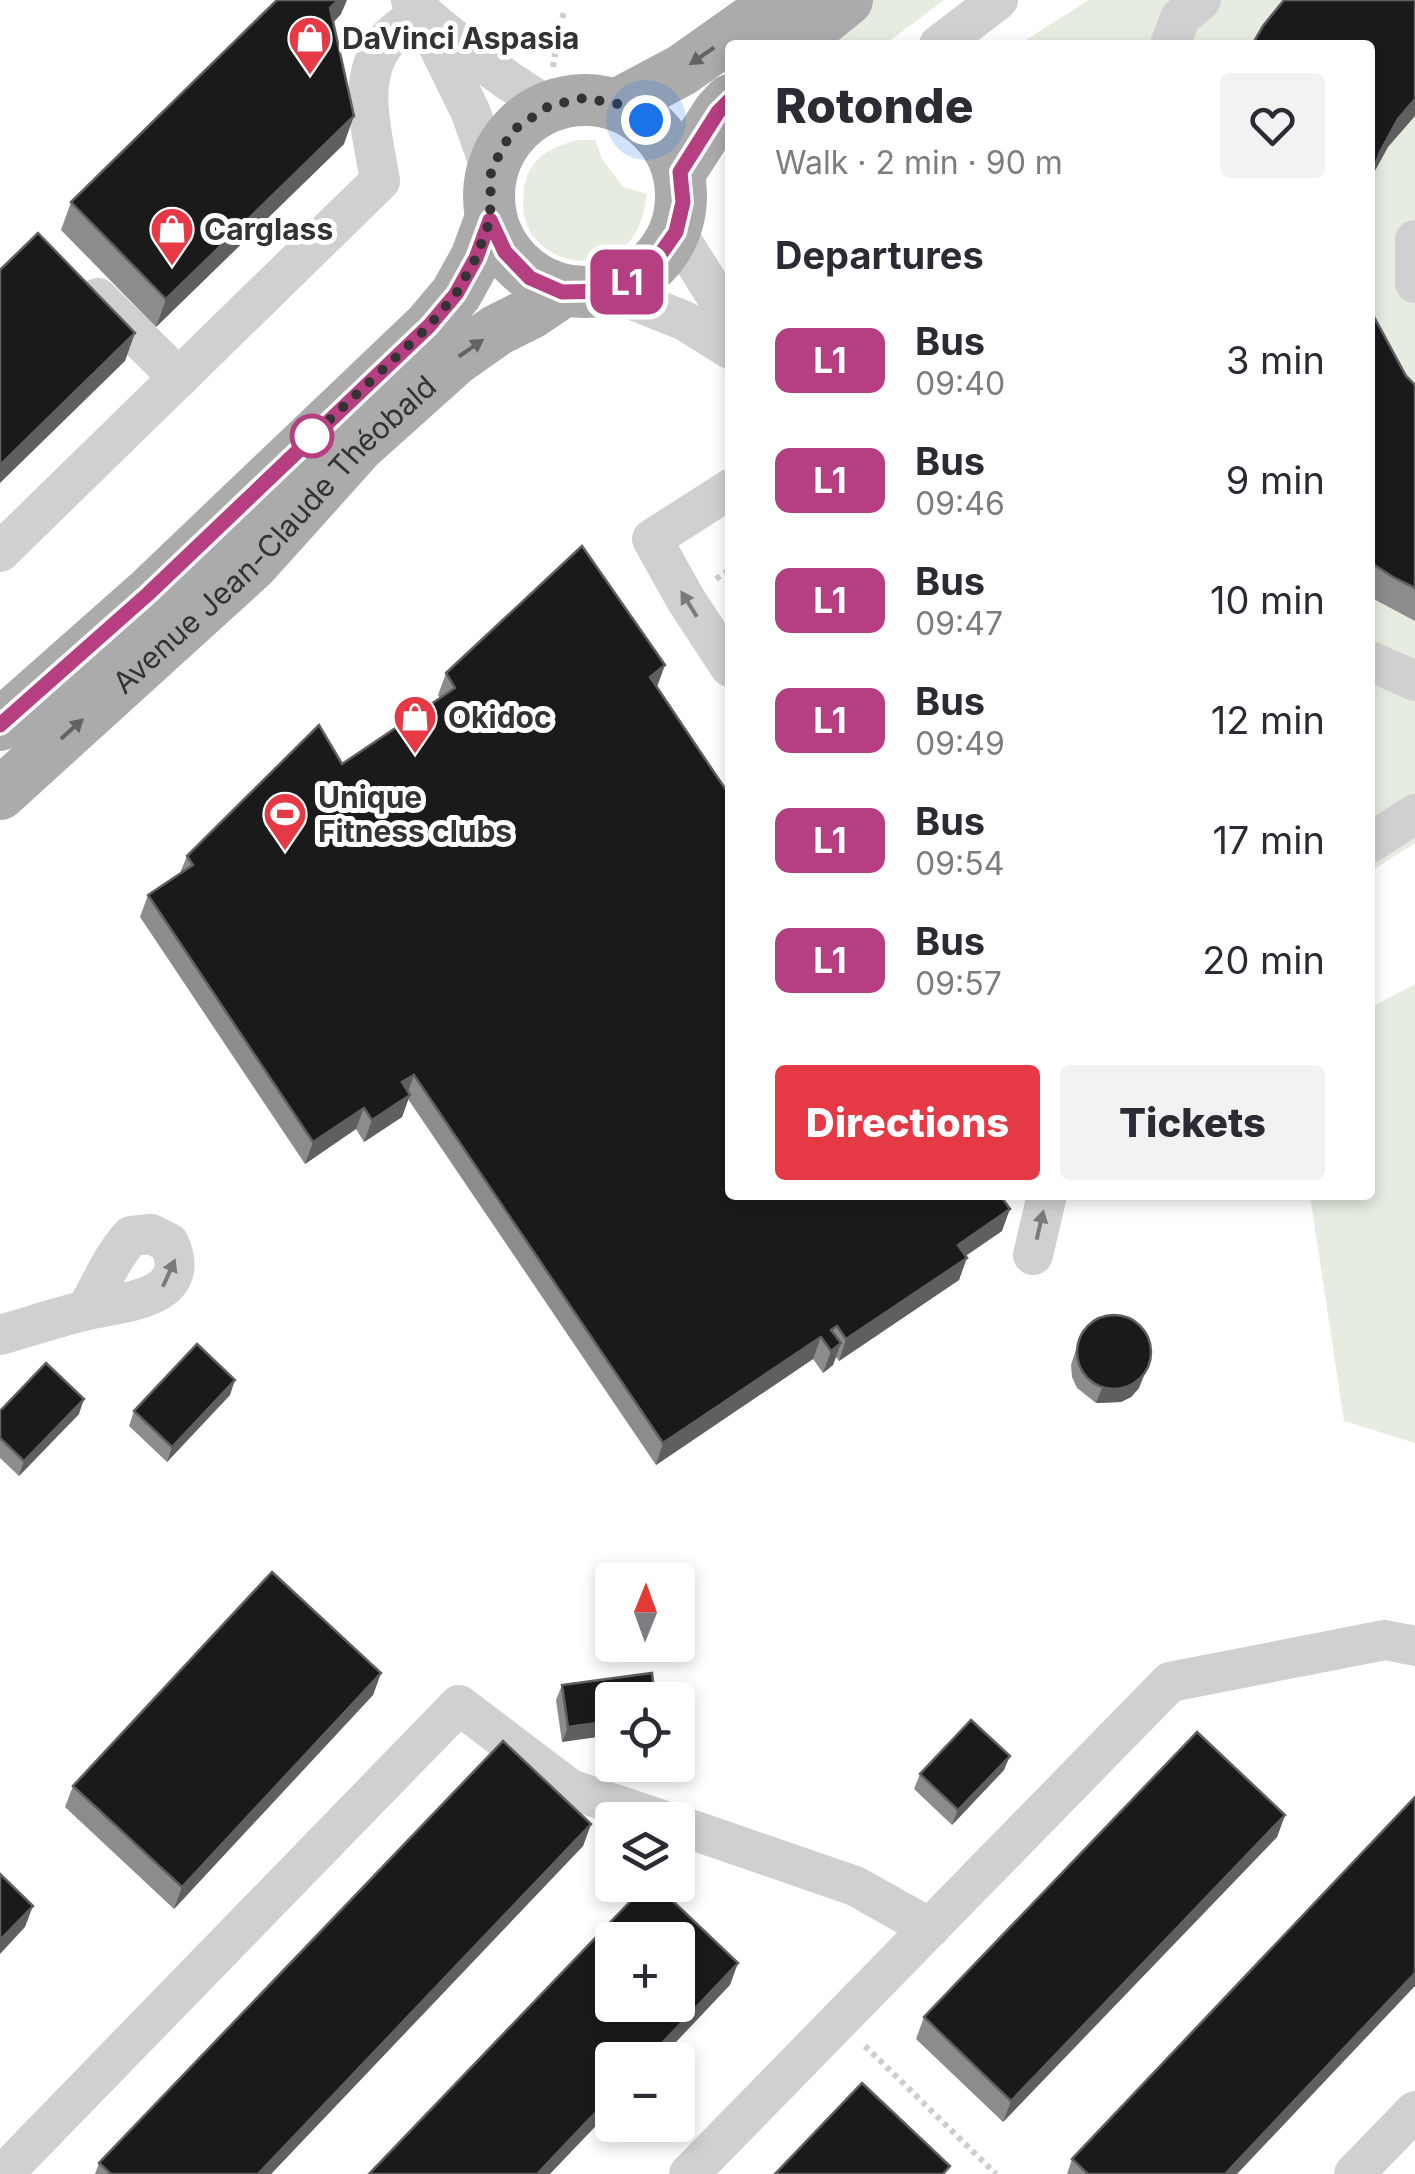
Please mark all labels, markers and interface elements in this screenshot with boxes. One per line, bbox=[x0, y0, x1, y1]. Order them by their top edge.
shop icon: DaVinci Aspasia bbox=[287, 15, 333, 76]
place label: DaVinci Aspasia bbox=[342, 20, 579, 56]
one-way arrow bbox=[689, 46, 715, 65]
button: heart bbox=[1220, 73, 1325, 178]
text: Rotonde bbox=[775, 76, 974, 135]
your location bbox=[621, 95, 671, 145]
text: Walk · 2 min · 90 m bbox=[775, 143, 1063, 182]
shop icon: Carglass bbox=[149, 206, 195, 267]
place label: Carglass bbox=[204, 211, 333, 247]
text: Departures bbox=[775, 232, 984, 278]
line badge: L1 bbox=[582, 250, 672, 314]
text: L1 bbox=[610, 261, 644, 303]
text: Bus bbox=[915, 318, 985, 364]
text: 3 min bbox=[1226, 337, 1325, 383]
one-way arrow bbox=[458, 339, 485, 358]
text: L1 bbox=[813, 339, 847, 381]
text: 09:40 bbox=[915, 364, 1005, 403]
street label: Avenue Jean-Claude Théobald bbox=[105, 368, 443, 701]
unlabelled marker bbox=[291, 415, 333, 457]
text: Bus bbox=[915, 438, 985, 484]
text: 9 min bbox=[1226, 457, 1325, 503]
text: L1 bbox=[813, 459, 847, 501]
text: 09:46 bbox=[915, 484, 1005, 523]
text: Bus bbox=[915, 558, 985, 604]
text: 10 min bbox=[1210, 577, 1325, 623]
text: L1 bbox=[813, 579, 847, 621]
one-way arrow bbox=[681, 590, 699, 618]
text: 09:47 bbox=[915, 604, 1003, 643]
text: Bus bbox=[915, 678, 985, 724]
shop icon: Okidoc bbox=[392, 694, 438, 755]
text: 12 min bbox=[1211, 697, 1325, 743]
place label: Okidoc bbox=[448, 699, 552, 735]
text: L1 bbox=[813, 699, 847, 741]
one-way arrow bbox=[59, 718, 84, 740]
text: 09:49 bbox=[915, 724, 1005, 763]
place label: Unique Fitness clubs bbox=[318, 779, 512, 849]
sports icon: Unique Fitness clubs bbox=[262, 791, 308, 852]
text: Bus bbox=[915, 798, 985, 844]
text: 17 min bbox=[1212, 817, 1325, 863]
text: L1 bbox=[813, 819, 847, 861]
text: 09:54 bbox=[915, 844, 1004, 883]
text: Bus bbox=[915, 918, 985, 964]
text: 20 min bbox=[1202, 937, 1325, 983]
text: L1 bbox=[813, 939, 847, 981]
text: 09:57 bbox=[915, 964, 1002, 1003]
button: Directions bbox=[775, 1065, 1040, 1180]
button: Tickets bbox=[1060, 1065, 1325, 1180]
one-way arrow bbox=[1033, 1209, 1048, 1240]
one-way arrow bbox=[161, 1258, 177, 1287]
north arrow bbox=[595, 1562, 695, 1662]
map controls bbox=[595, 1562, 695, 2142]
button: locate bbox=[595, 1682, 695, 1782]
button: layers bbox=[595, 1802, 695, 1902]
button: + bbox=[595, 1922, 695, 2022]
button: − bbox=[595, 2042, 695, 2142]

